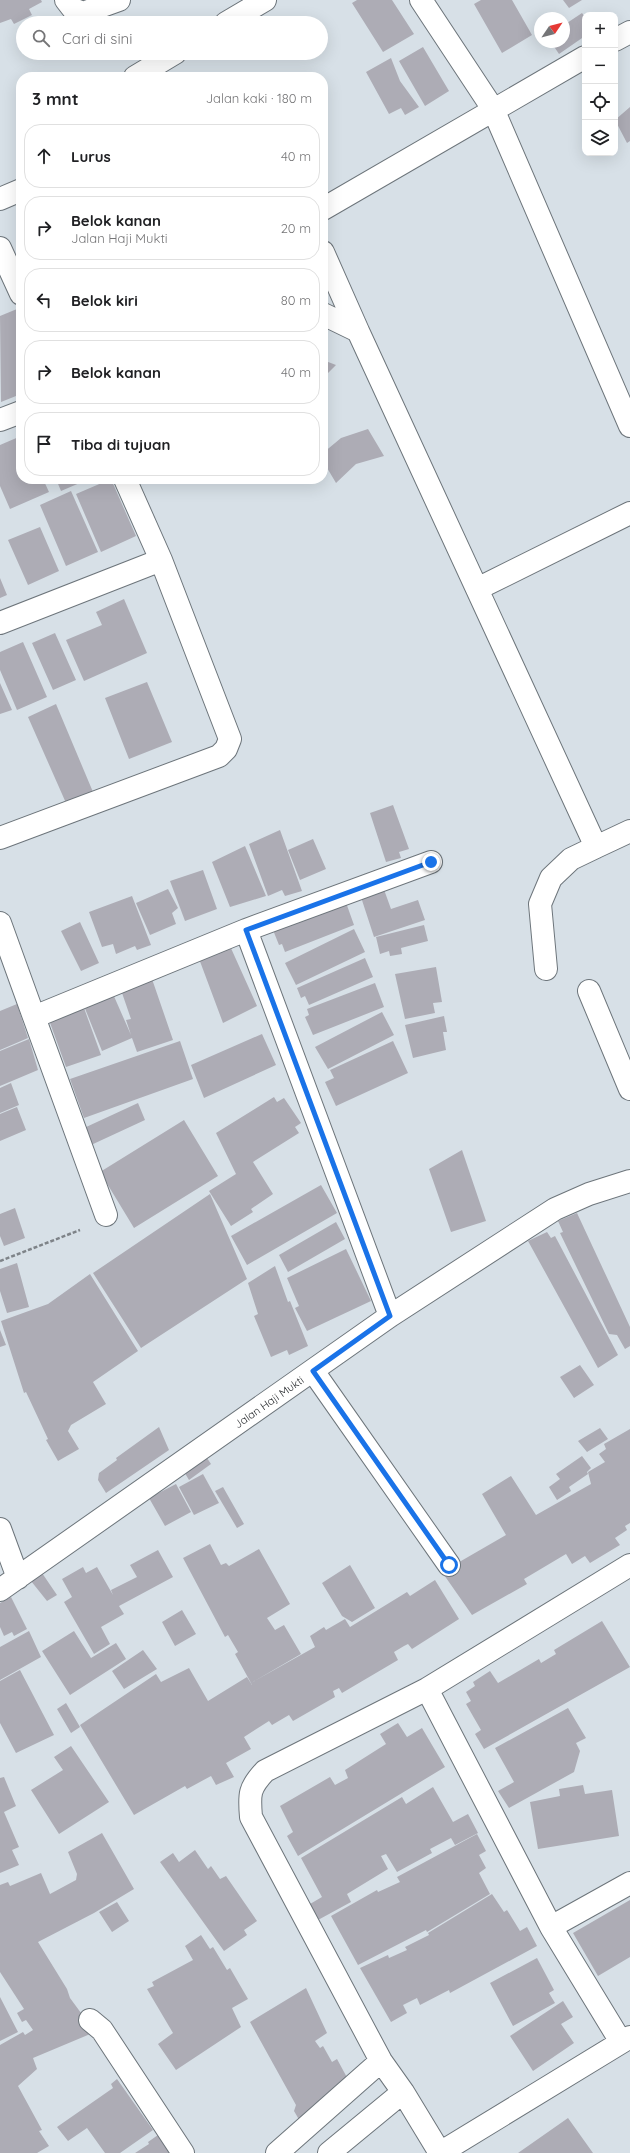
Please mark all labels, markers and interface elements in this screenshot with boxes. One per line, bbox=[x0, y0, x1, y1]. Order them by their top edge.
north arrow bbox=[534, 12, 570, 48]
map controls bbox=[582, 12, 618, 156]
button: + bbox=[582, 12, 618, 48]
search box bbox=[16, 16, 328, 60]
icon: search bbox=[30, 27, 52, 49]
text: Cari di sini bbox=[62, 29, 133, 48]
button: − bbox=[582, 48, 618, 84]
button: locate bbox=[582, 84, 618, 120]
text: 3 mnt bbox=[32, 88, 79, 109]
text: Jalan kaki · 180 m bbox=[206, 90, 312, 106]
button: layers bbox=[582, 120, 618, 156]
icon: ahead bbox=[33, 145, 55, 167]
text: Lurus bbox=[71, 147, 111, 166]
text: 40 m bbox=[281, 148, 311, 164]
text: Belok kanan bbox=[71, 211, 161, 230]
icon: right bbox=[33, 217, 55, 239]
text: 20 m bbox=[281, 220, 311, 236]
text: Jalan Haji Mukti bbox=[71, 230, 168, 246]
icon: left bbox=[33, 289, 55, 311]
text: Belok kiri bbox=[71, 291, 138, 310]
text: 80 m bbox=[281, 292, 311, 308]
icon: right bbox=[33, 361, 55, 383]
text: Belok kanan bbox=[71, 363, 161, 382]
text: 40 m bbox=[281, 364, 311, 380]
icon: arrive bbox=[33, 433, 55, 455]
text: Tiba di tujuan bbox=[71, 435, 170, 454]
route end bbox=[422, 853, 440, 871]
street label: Jalan Haji Mukti bbox=[231, 1373, 307, 1431]
route start bbox=[440, 1556, 458, 1574]

